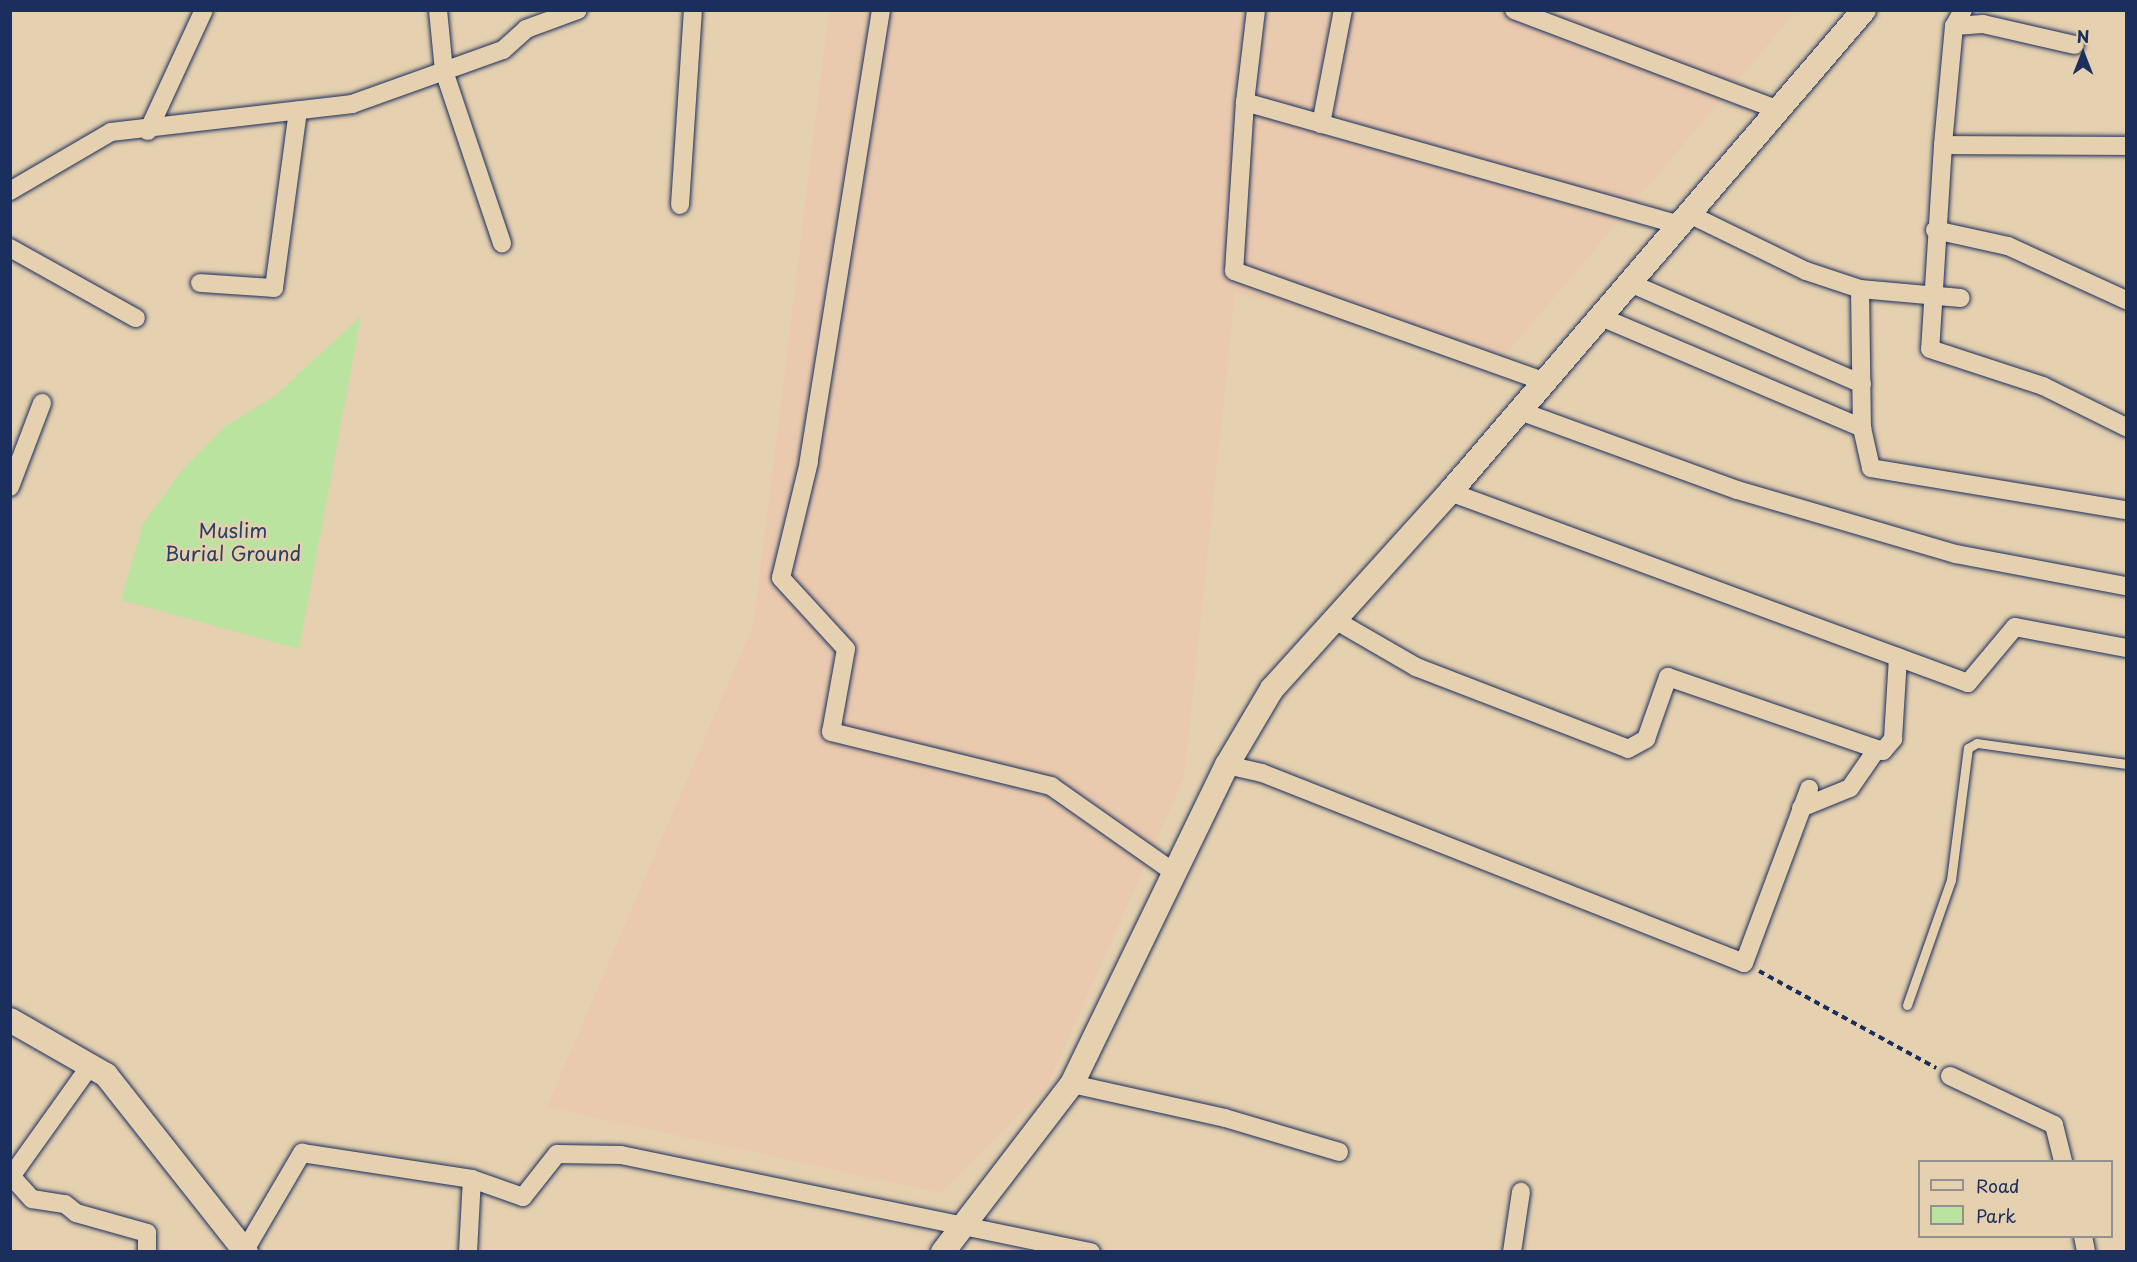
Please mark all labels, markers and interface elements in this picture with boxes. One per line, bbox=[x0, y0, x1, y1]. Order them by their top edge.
north arrow bbox=[2053, 24, 2113, 84]
text: N bbox=[2077, 24, 2089, 48]
park label: Muslim Burial Ground bbox=[164, 518, 302, 565]
legend bbox=[1918, 1160, 2113, 1238]
text: Road bbox=[1976, 1172, 2020, 1199]
text: Park bbox=[1976, 1202, 2016, 1229]

